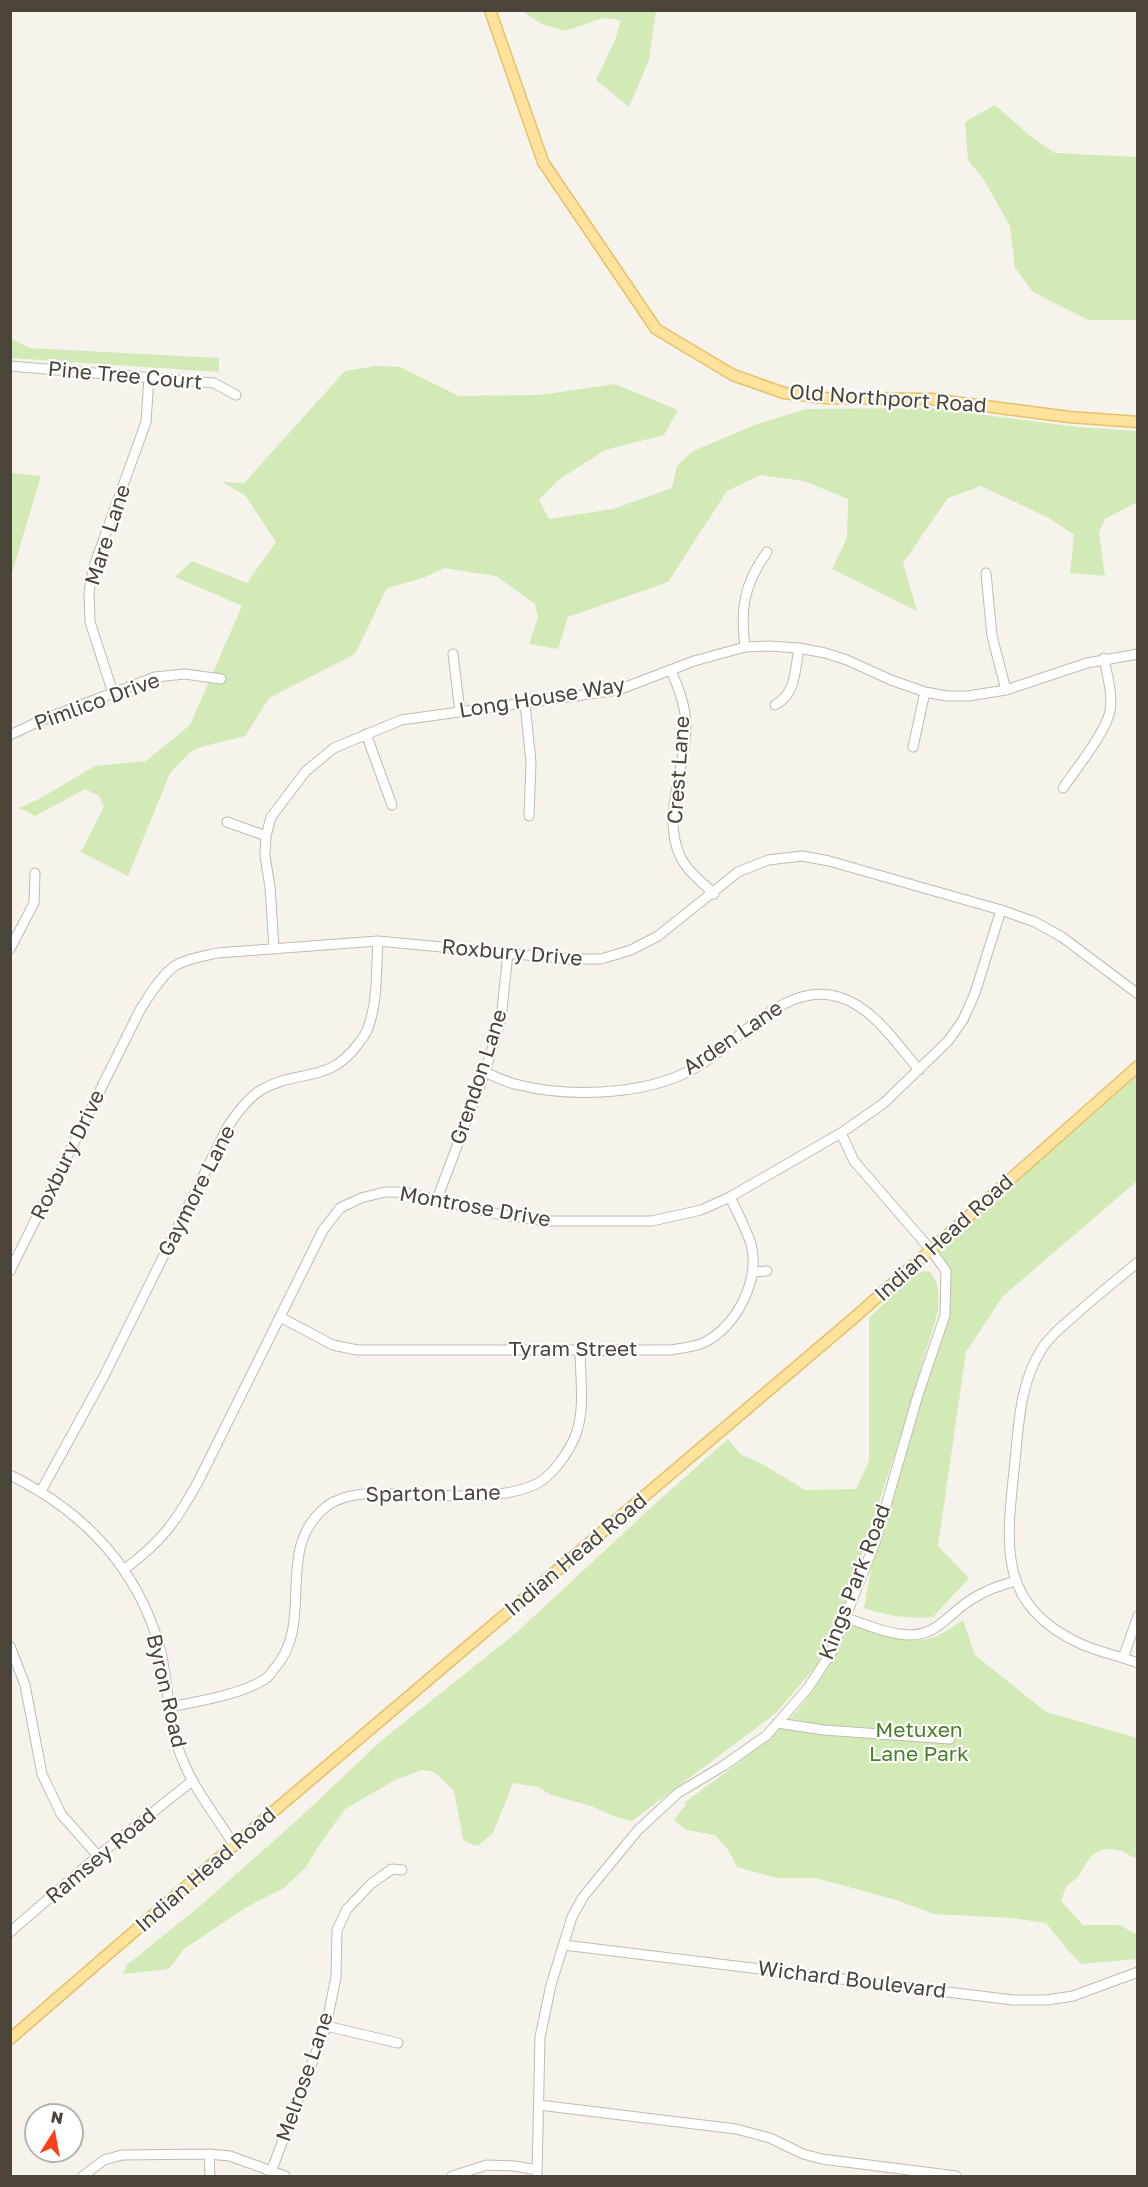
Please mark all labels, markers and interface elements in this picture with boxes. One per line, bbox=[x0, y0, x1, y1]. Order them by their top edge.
street label: Pine Tree Court bbox=[47, 357, 203, 395]
street label: Old Northport Road bbox=[788, 380, 988, 418]
street label: Mare Lane bbox=[80, 481, 136, 589]
street label: Pimlico Drive bbox=[31, 668, 163, 736]
street label: Long House Way bbox=[457, 672, 627, 724]
street label: Crest Lane bbox=[663, 715, 695, 825]
street label: Roxbury Drive bbox=[441, 934, 583, 972]
street label: Arden Lane bbox=[679, 996, 787, 1080]
street label: Grendon Lane bbox=[445, 1006, 513, 1148]
street label: Roxbury Drive bbox=[26, 1086, 110, 1224]
street label: Gaymore Lane bbox=[153, 1121, 241, 1261]
street label: Indian Head Road bbox=[870, 1169, 1018, 1307]
street label: Montrose Drive bbox=[398, 1181, 552, 1233]
street label: Tyram Street bbox=[509, 1336, 637, 1362]
street label: Sparton Lane bbox=[365, 1480, 501, 1508]
street label: Indian Head Road bbox=[500, 1488, 652, 1622]
street label: Kings Park Road bbox=[814, 1501, 896, 1663]
street label: Byron Road bbox=[141, 1632, 191, 1750]
park label: Metuxen Lane Park bbox=[869, 1717, 969, 1767]
street label: Indian Head Road bbox=[131, 1802, 281, 1938]
street label: Ramsey Road bbox=[41, 1803, 161, 1909]
street label: Wichard Boulevard bbox=[756, 1956, 948, 2004]
street label: Melrose Lane bbox=[271, 2009, 339, 2145]
north arrow bbox=[24, 2103, 84, 2163]
text: N bbox=[49, 2106, 65, 2128]

